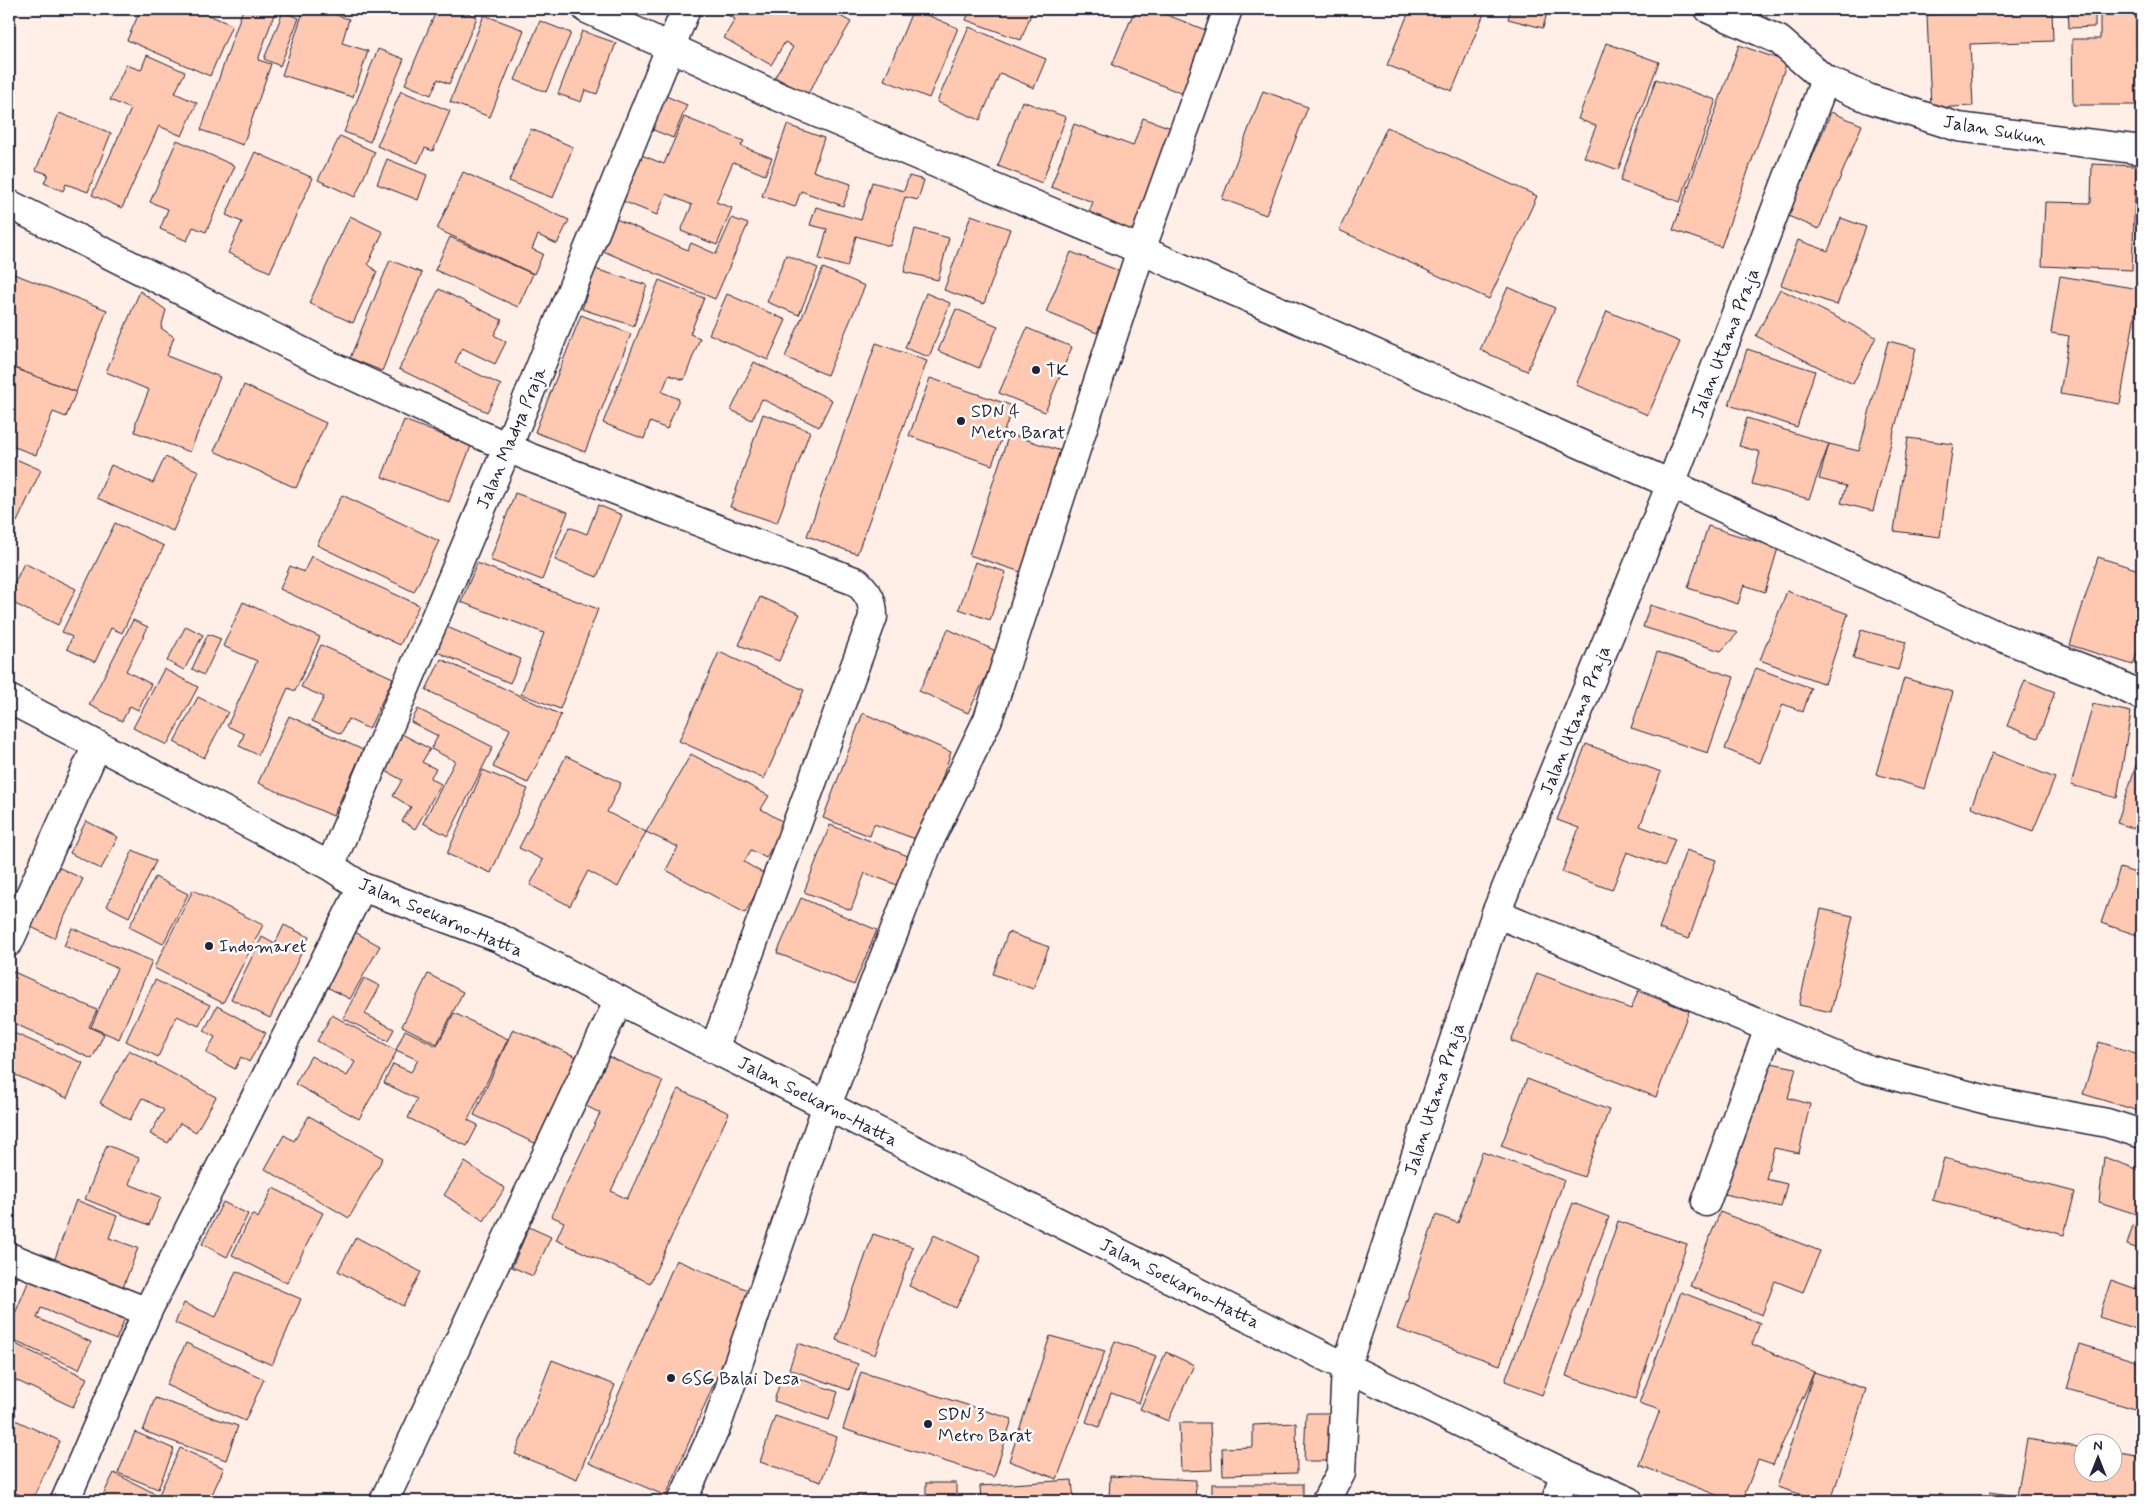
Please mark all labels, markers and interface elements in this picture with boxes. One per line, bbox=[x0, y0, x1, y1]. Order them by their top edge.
street label: Jalan Sukun bbox=[1941, 110, 2048, 152]
street label: Jalan Utama Praja bbox=[1686, 265, 1766, 422]
place label: TK bbox=[1046, 359, 1069, 383]
street label: Jalan Madya Praja bbox=[471, 363, 553, 513]
marker: TK bbox=[1030, 364, 1042, 376]
place label: SDN 4 Metro Barat bbox=[971, 400, 1065, 445]
marker: SDN 4 Metro Barat bbox=[955, 415, 967, 427]
street label: Jalan Utama Praja bbox=[1535, 642, 1617, 799]
street label: Jalan Soekarno-Hatta bbox=[355, 872, 526, 963]
place label: Indomaret bbox=[219, 935, 307, 959]
marker: Indomaret bbox=[203, 940, 215, 952]
street label: Jalan Utama Praja bbox=[1399, 1020, 1471, 1179]
street label: Jalan Soekarno-Hatta bbox=[734, 1051, 901, 1153]
street label: Jalan Soekarno-Hatta bbox=[1096, 1233, 1263, 1335]
place label: GSG Balai Desa bbox=[681, 1367, 799, 1391]
marker: GSG Balai Desa bbox=[665, 1372, 677, 1384]
place label: SDN 3 Metro Barat bbox=[938, 1403, 1032, 1448]
marker: SDN 3 Metro Barat bbox=[922, 1418, 934, 1430]
north arrow bbox=[2074, 1432, 2124, 1482]
text: N bbox=[2093, 1437, 2103, 1455]

